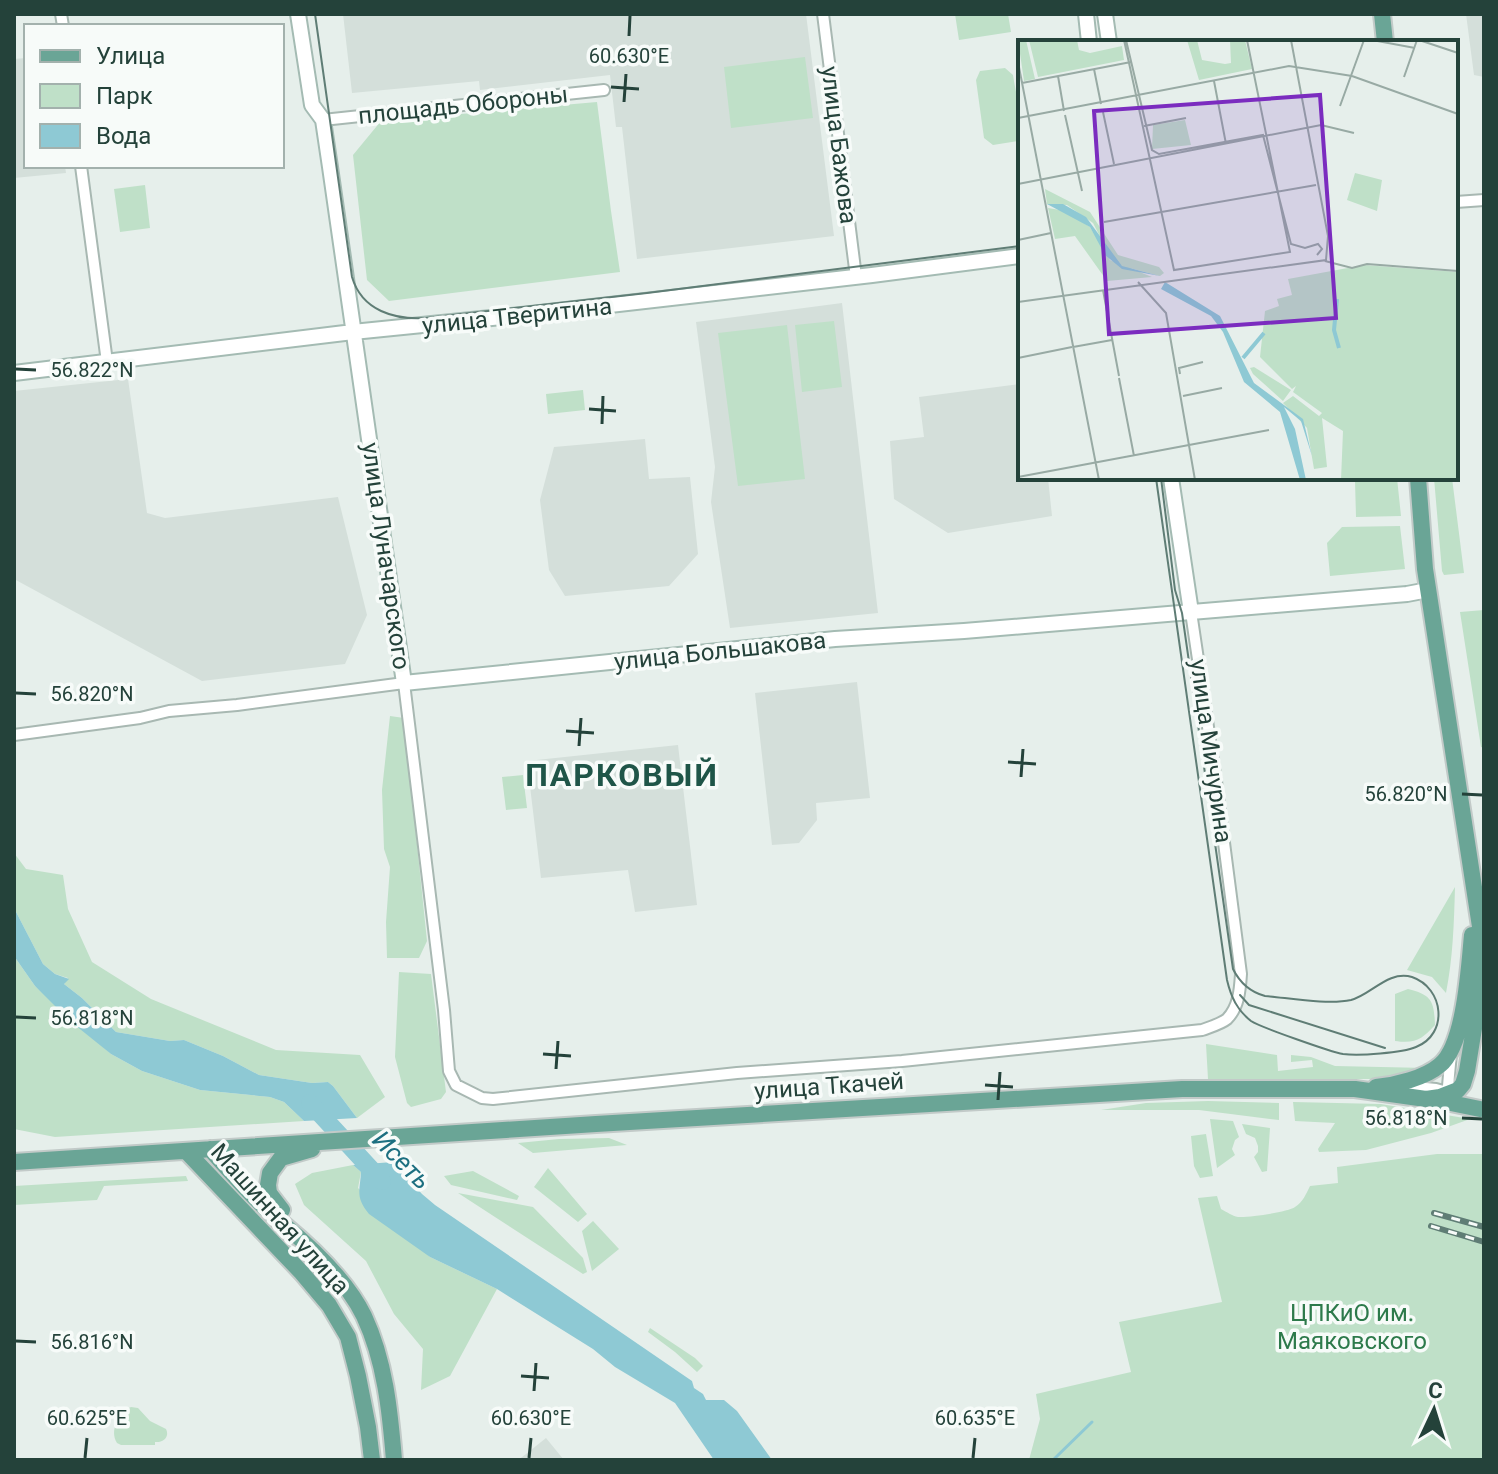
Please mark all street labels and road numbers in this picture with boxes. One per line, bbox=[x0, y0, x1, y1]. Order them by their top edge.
street label: улица Бажова bbox=[815, 65, 863, 225]
street label: площадь Обороны bbox=[357, 80, 569, 130]
street label: улица Тверитина bbox=[421, 292, 613, 340]
street label: улица Луначарского bbox=[356, 441, 416, 671]
street label: улица Большакова bbox=[613, 626, 827, 676]
street label: улица Мичурина bbox=[1184, 657, 1238, 845]
street label: улица Ткачей bbox=[753, 1067, 905, 1105]
street label: Машинная улица bbox=[205, 1138, 355, 1300]

